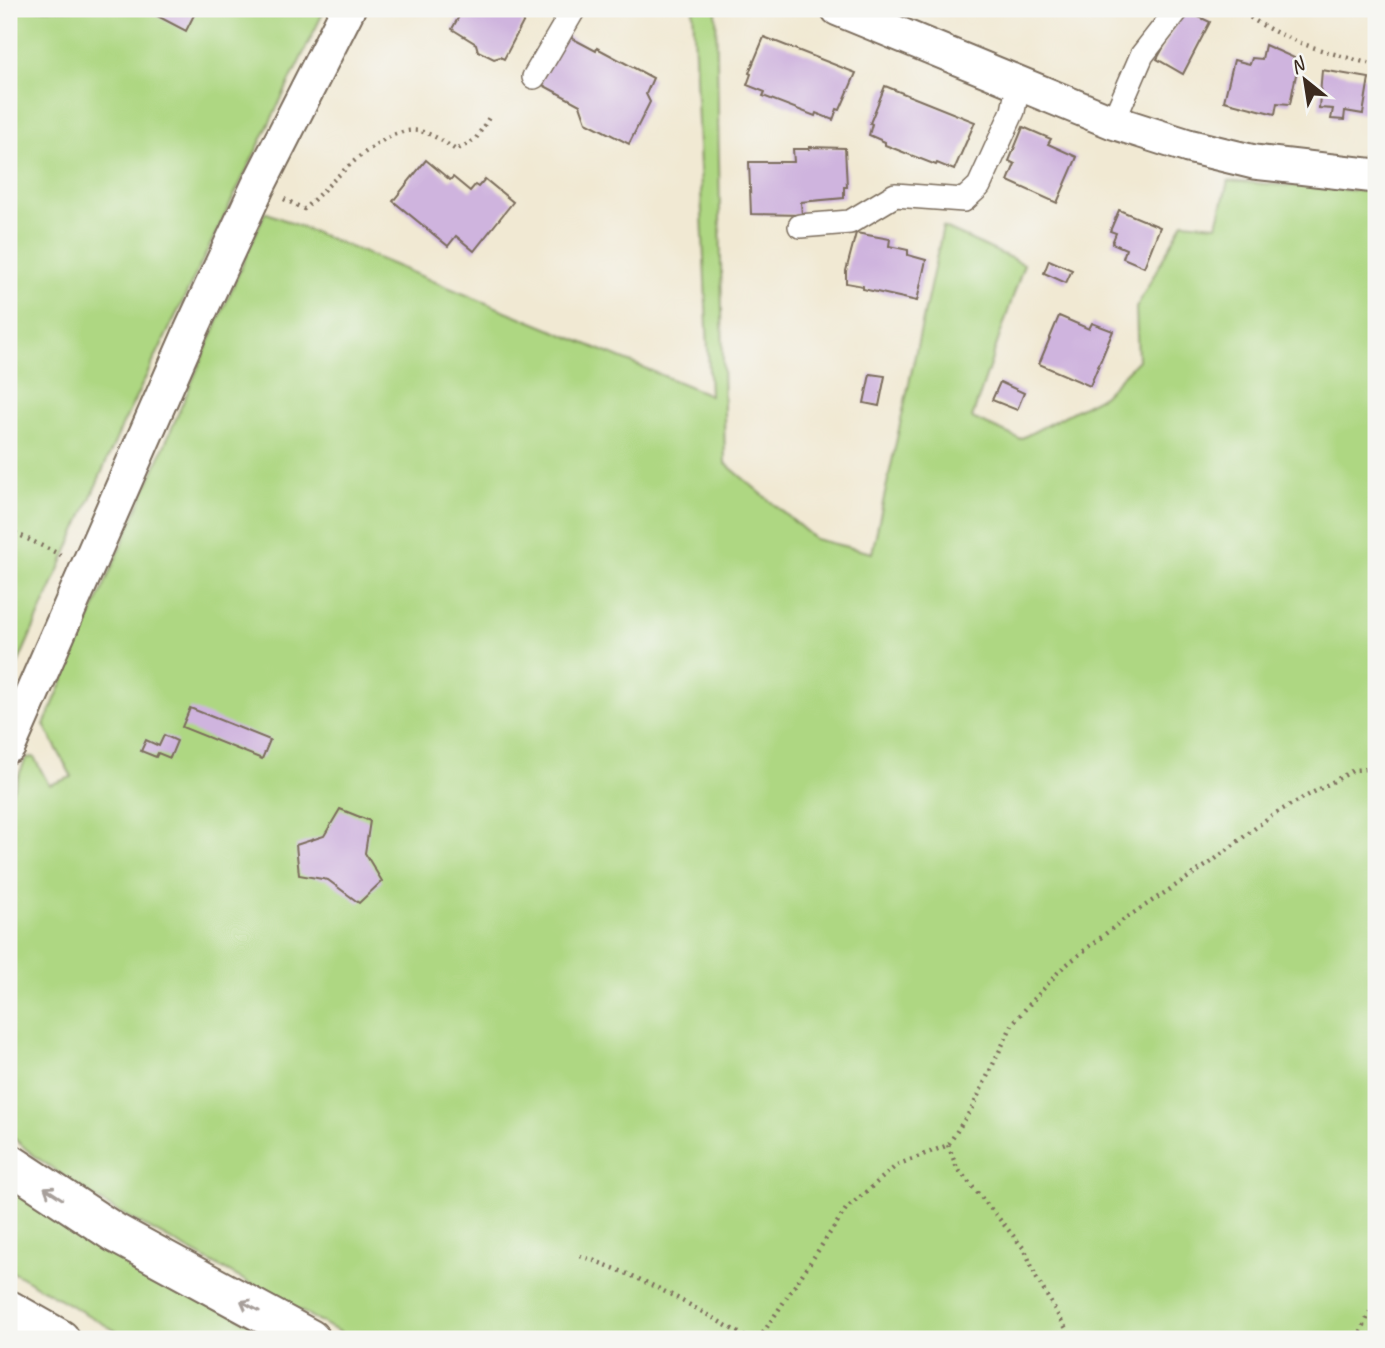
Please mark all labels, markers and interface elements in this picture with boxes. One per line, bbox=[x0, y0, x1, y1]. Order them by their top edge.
north arrow bbox=[1270, 46, 1340, 116]
text: N bbox=[1286, 51, 1311, 79]
one-way arrow bbox=[44, 1186, 63, 1200]
one-way arrow bbox=[240, 1299, 261, 1313]

